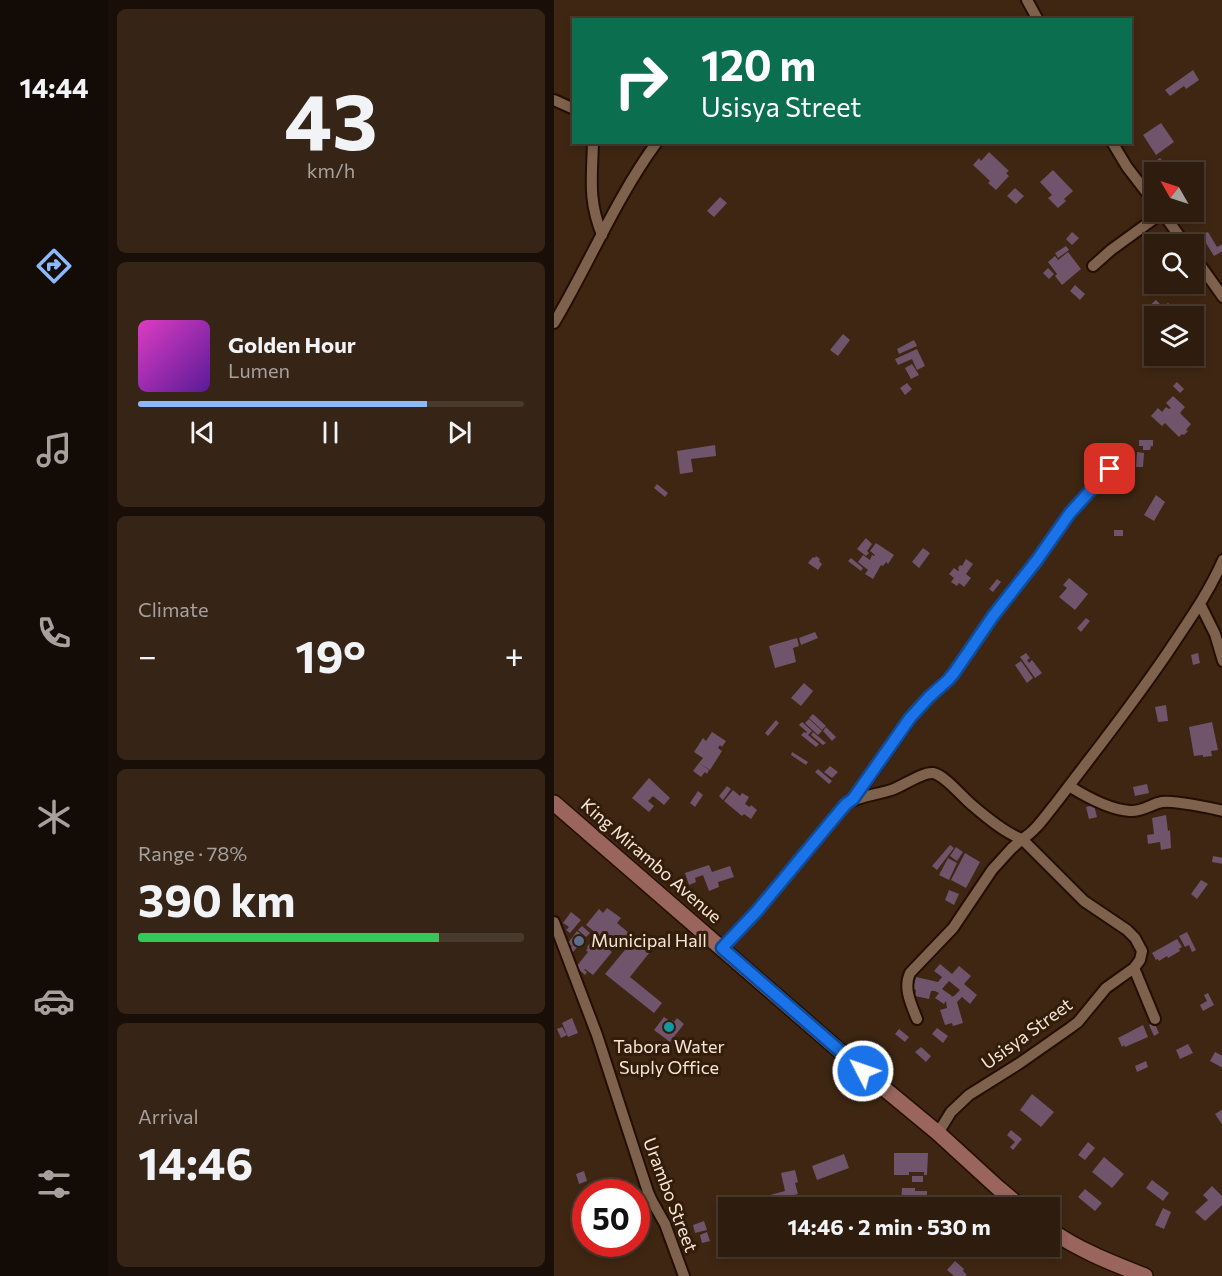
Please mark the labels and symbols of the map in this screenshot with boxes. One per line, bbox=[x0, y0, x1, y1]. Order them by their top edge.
north arrow bbox=[1144, 162, 1204, 222]
pin bbox=[1084, 443, 1135, 494]
street label: King Mirambo Avenue bbox=[577, 793, 726, 927]
place label: Municipal Hall bbox=[591, 929, 707, 951]
marker: Municipal Hall bbox=[572, 934, 586, 948]
street label: Usisya Street bbox=[977, 993, 1076, 1073]
marker: Tabora Water Suply Office bbox=[662, 1020, 676, 1034]
place label: Tabora Water Suply Office bbox=[613, 1035, 725, 1078]
position arrow bbox=[831, 1039, 895, 1103]
street label: Urambo Street bbox=[639, 1134, 703, 1255]
speed limit sign: 50 bbox=[572, 1179, 650, 1257]

